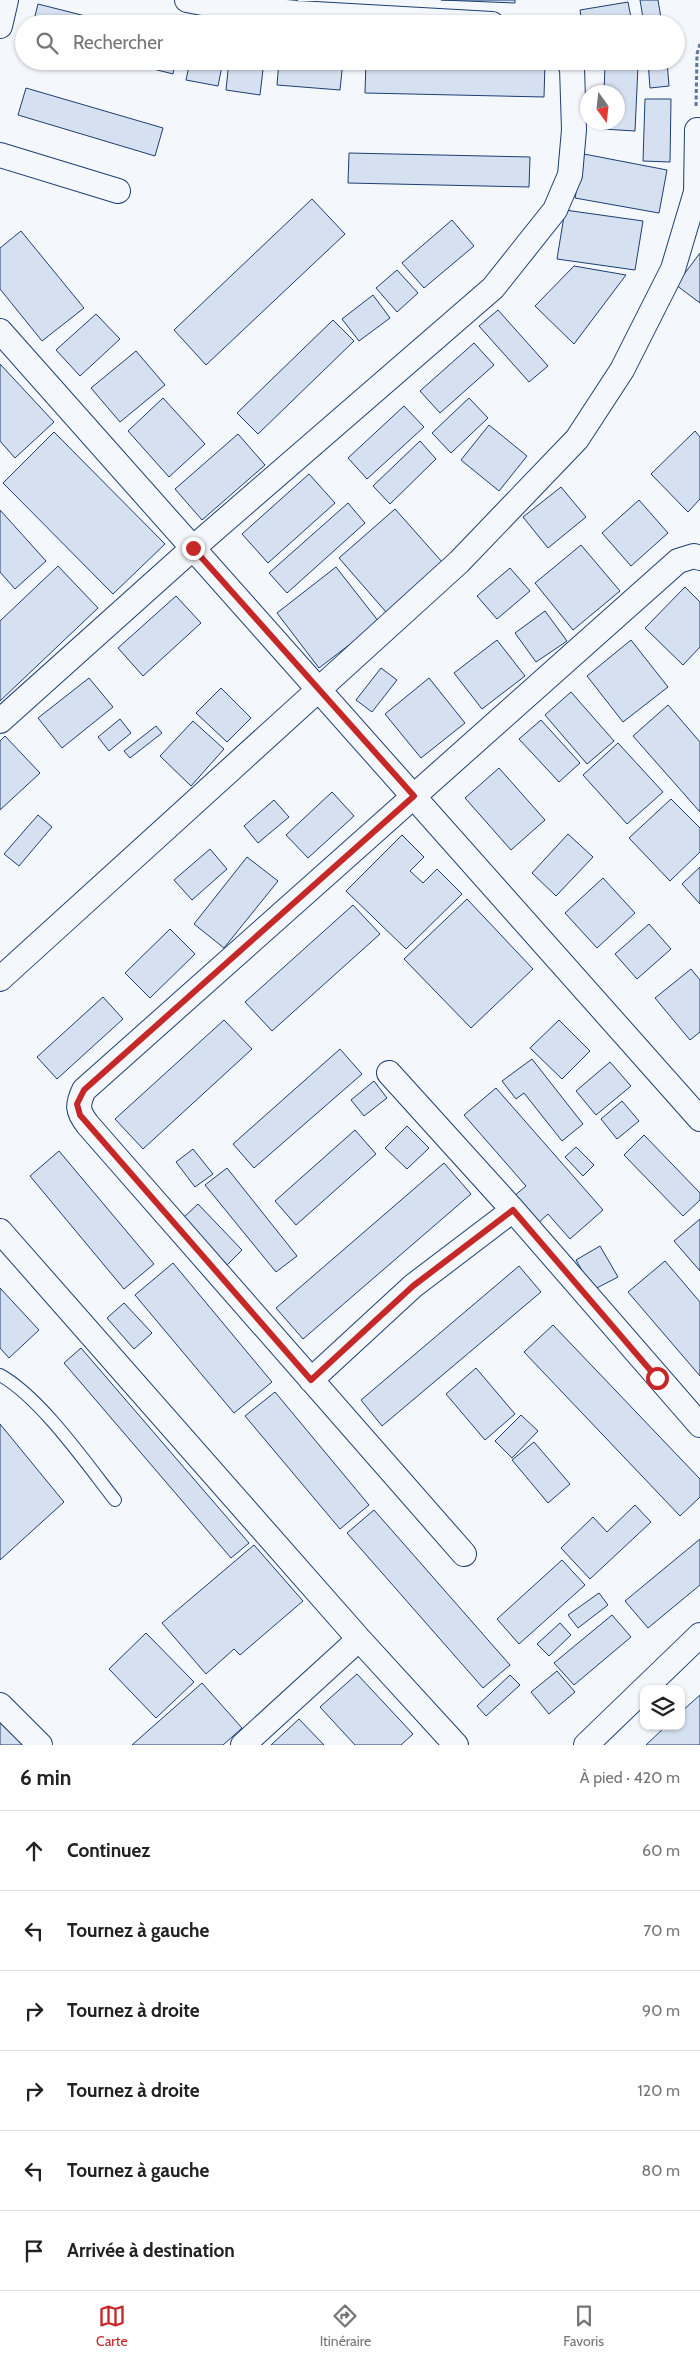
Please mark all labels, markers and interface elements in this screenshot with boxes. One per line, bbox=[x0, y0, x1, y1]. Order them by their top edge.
search box bbox=[15, 15, 685, 70]
icon: search bbox=[33, 29, 61, 57]
text: Rechercher bbox=[73, 31, 163, 54]
north arrow bbox=[580, 85, 625, 130]
route end bbox=[182, 537, 205, 560]
route start bbox=[646, 1367, 669, 1390]
map controls bbox=[640, 1685, 685, 1730]
button: layers bbox=[640, 1685, 685, 1730]
text: 6 min bbox=[20, 1765, 71, 1790]
text: À pied · 420 m bbox=[580, 1768, 680, 1787]
icon: ahead bbox=[20, 1837, 48, 1865]
text: Continuez bbox=[67, 1839, 150, 1862]
text: 60 m bbox=[642, 1841, 680, 1860]
icon: left bbox=[20, 1917, 48, 1945]
text: Tournez à gauche bbox=[67, 1919, 209, 1942]
text: 70 m bbox=[643, 1921, 680, 1940]
icon: right bbox=[20, 1997, 48, 2025]
text: Tournez à droite bbox=[67, 1999, 200, 2022]
text: 90 m bbox=[642, 2001, 680, 2020]
icon: right bbox=[20, 2077, 48, 2105]
text: Tournez à droite bbox=[67, 2079, 200, 2102]
text: 120 m bbox=[638, 2081, 680, 2100]
icon: left bbox=[20, 2157, 48, 2185]
text: Tournez à gauche bbox=[67, 2159, 209, 2182]
text: 80 m bbox=[642, 2161, 680, 2180]
icon: arrive bbox=[20, 2237, 48, 2265]
text: Arrivée à destination bbox=[67, 2239, 235, 2262]
tab: Carte bbox=[96, 2302, 128, 2350]
tab: Itinéraire bbox=[320, 2302, 371, 2350]
tab: Favoris bbox=[563, 2302, 604, 2350]

